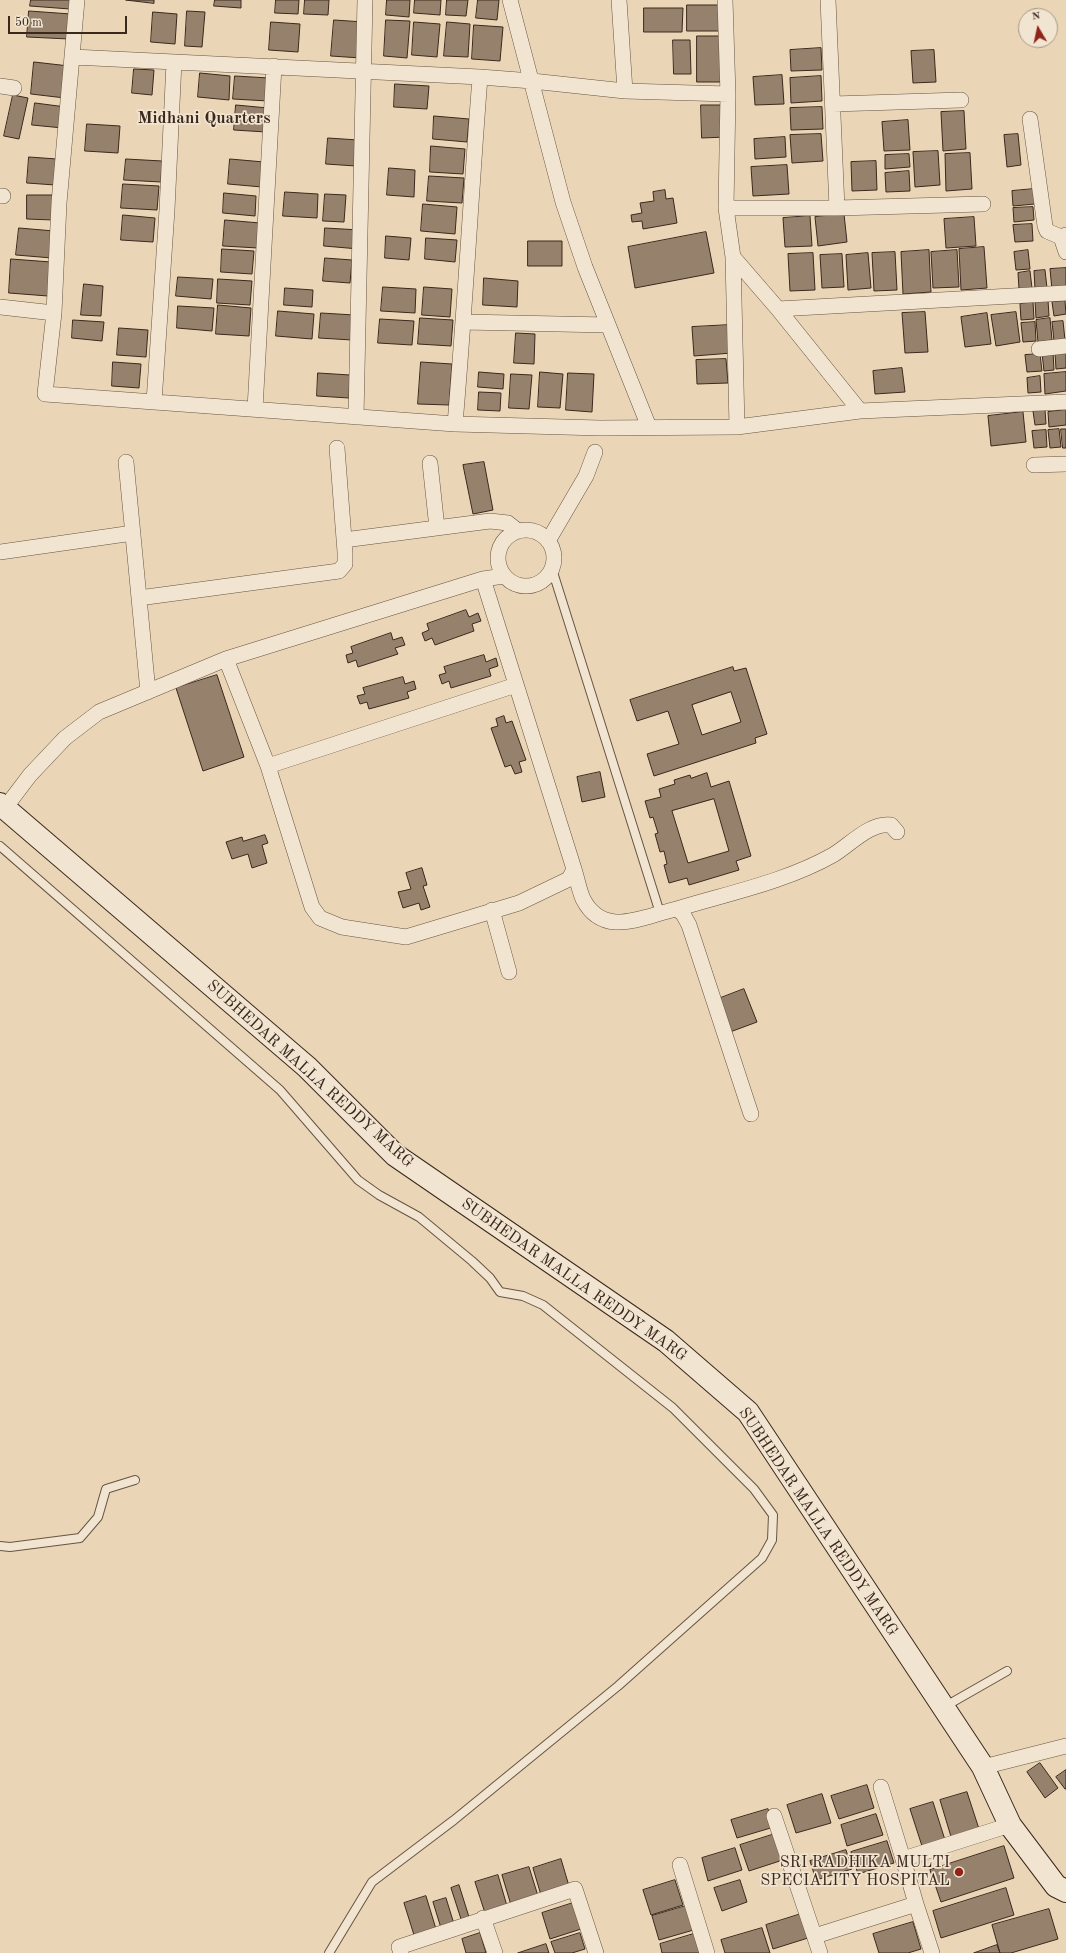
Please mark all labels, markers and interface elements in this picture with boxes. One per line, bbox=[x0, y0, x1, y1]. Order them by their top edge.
scale bar bbox=[10, 8, 129, 34]
north arrow bbox=[1018, 8, 1058, 48]
text: N bbox=[1031, 11, 1041, 23]
text: 50 m bbox=[15, 17, 42, 29]
district label: Midhani Quarters bbox=[137, 109, 271, 129]
street label: SUBHEDAR MALLA REDDY MARG bbox=[203, 976, 417, 1172]
street label: SUBHEDAR MALLA REDDY MARG bbox=[457, 1194, 691, 1366]
street label: SUBHEDAR MALLA REDDY MARG bbox=[734, 1404, 902, 1640]
place label: SRI RADHIKA MULTI SPECIALITY HOSPITAL bbox=[760, 1853, 950, 1891]
marker: SRI RADHIKA MULTI SPECIALITY HOSPITAL bbox=[953, 1866, 965, 1878]

